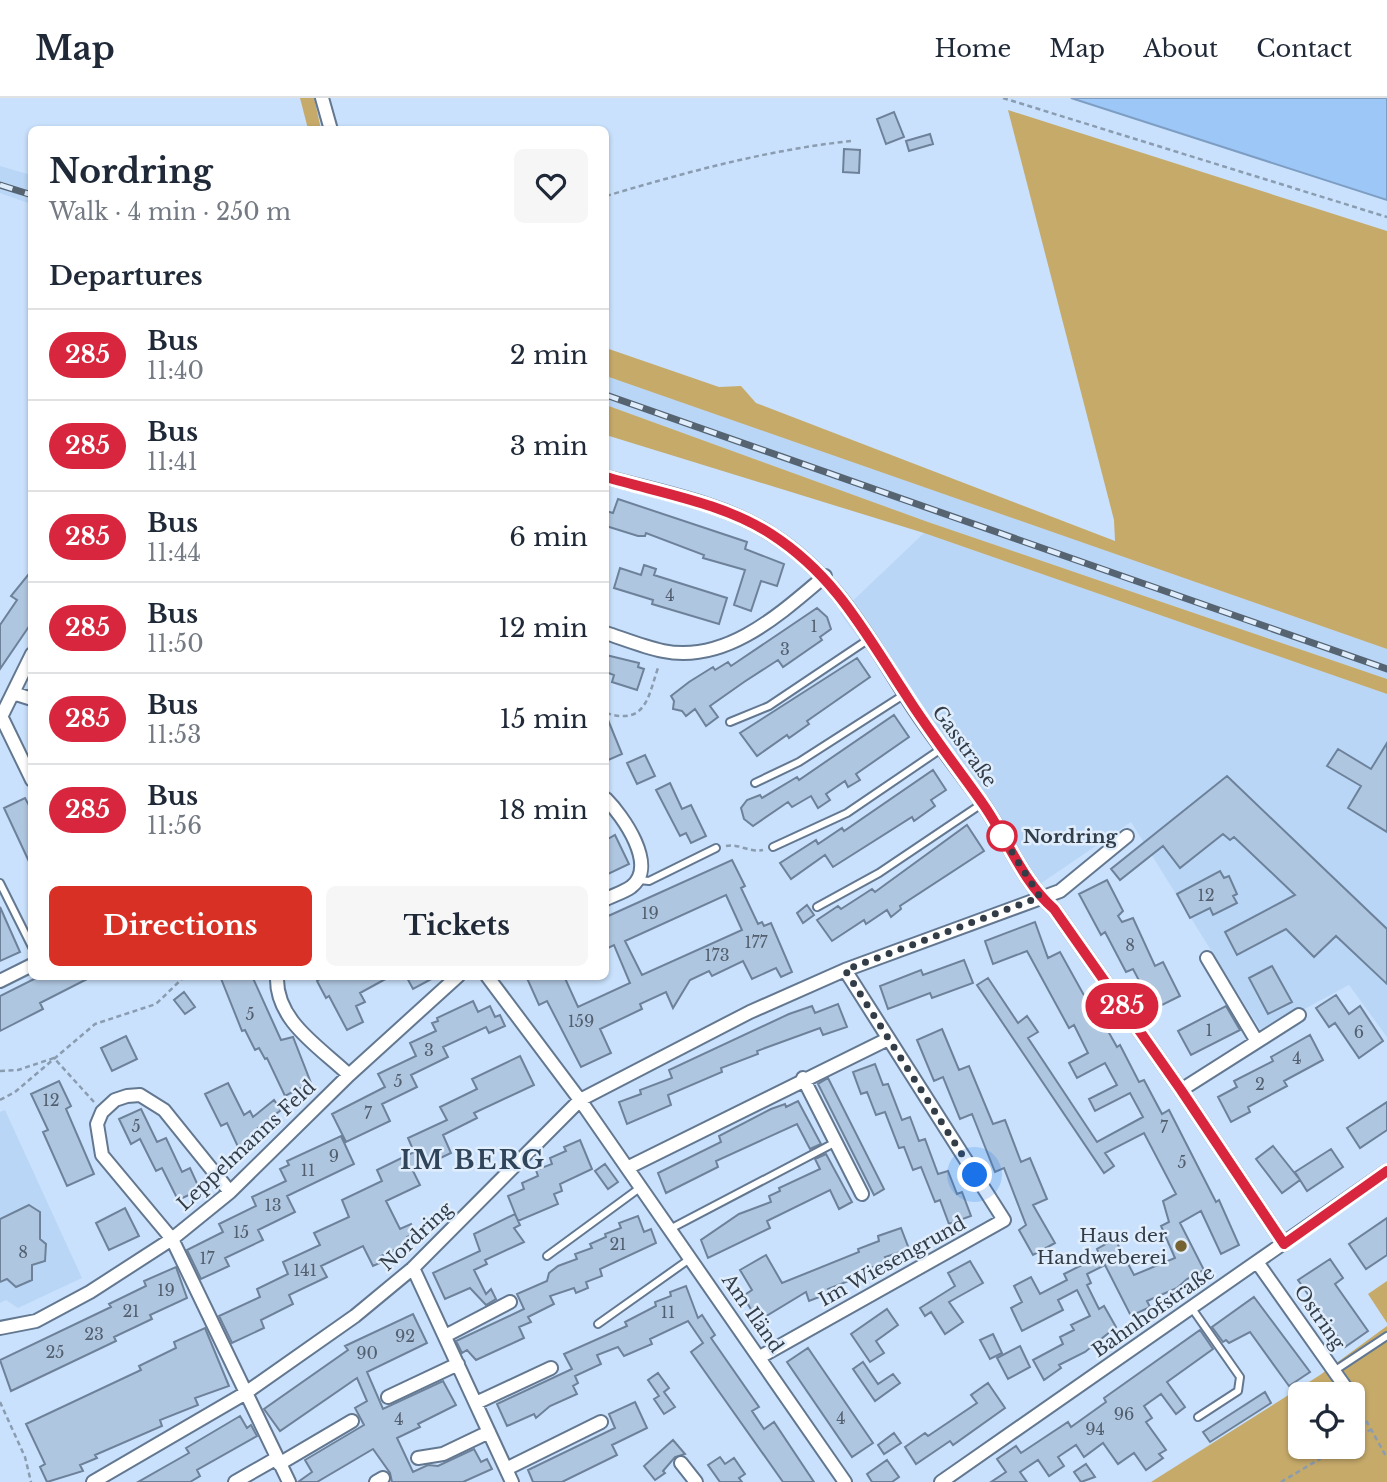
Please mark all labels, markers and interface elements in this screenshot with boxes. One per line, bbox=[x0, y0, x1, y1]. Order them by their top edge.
text: Map bbox=[35, 28, 115, 69]
text: Home bbox=[935, 34, 1011, 63]
text: Map bbox=[1049, 34, 1105, 63]
text: About bbox=[1143, 34, 1218, 63]
text: Contact bbox=[1256, 34, 1352, 63]
button: heart bbox=[514, 149, 588, 223]
text: Nordring bbox=[49, 151, 213, 192]
text: Walk · 4 min · 250 m bbox=[49, 198, 291, 226]
text: Departures bbox=[49, 260, 203, 292]
text: Bus bbox=[147, 325, 198, 357]
text: 2 min bbox=[510, 339, 588, 371]
text: 285 bbox=[65, 340, 110, 369]
text: 11:40 bbox=[147, 357, 204, 385]
text: Bus bbox=[147, 416, 198, 448]
text: 3 min bbox=[510, 430, 588, 462]
text: 285 bbox=[65, 431, 110, 460]
text: 11:41 bbox=[147, 448, 198, 476]
text: Bus bbox=[147, 507, 198, 539]
text: 6 min bbox=[509, 521, 588, 553]
text: 285 bbox=[65, 522, 110, 551]
text: 11:44 bbox=[147, 539, 201, 567]
house number: 4 bbox=[665, 585, 675, 605]
text: Bus bbox=[147, 598, 198, 630]
text: 12 min bbox=[498, 612, 588, 644]
text: 285 bbox=[65, 613, 110, 642]
house number: 1 bbox=[810, 616, 818, 636]
text: 11:50 bbox=[147, 630, 204, 658]
house number: 3 bbox=[780, 639, 790, 659]
text: Bus bbox=[147, 689, 198, 721]
street label: Gasstraße bbox=[927, 701, 1002, 791]
text: 15 min bbox=[499, 703, 588, 735]
text: 285 bbox=[65, 704, 110, 733]
text: 11:53 bbox=[147, 721, 201, 749]
text: Bus bbox=[147, 780, 198, 812]
text: 18 min bbox=[499, 794, 588, 826]
text: 285 bbox=[65, 795, 110, 824]
text: 11:56 bbox=[147, 812, 202, 840]
marker: Nordring bbox=[987, 821, 1017, 851]
place label: Nordring bbox=[1023, 825, 1119, 848]
house number: 12 bbox=[1198, 885, 1215, 905]
button: Directions bbox=[49, 886, 312, 966]
button: Tickets bbox=[326, 886, 588, 966]
house number: 19 bbox=[641, 903, 659, 923]
house number: 177 bbox=[744, 932, 769, 952]
house number: 8 bbox=[1125, 935, 1135, 955]
house number: 173 bbox=[704, 945, 730, 965]
line badge: 285 bbox=[1082, 983, 1162, 1029]
text: 285 bbox=[1099, 991, 1145, 1020]
house number: 5 bbox=[245, 1004, 255, 1024]
house number: 159 bbox=[568, 1011, 594, 1031]
house number: 1 bbox=[1205, 1020, 1213, 1040]
house number: 6 bbox=[1354, 1022, 1364, 1042]
house number: 3 bbox=[424, 1040, 434, 1060]
house number: 4 bbox=[1292, 1048, 1302, 1068]
house number: 5 bbox=[393, 1071, 403, 1091]
house number: 2 bbox=[1255, 1074, 1265, 1094]
street label: Leppelmanns Feld bbox=[172, 1075, 320, 1215]
house number: 12 bbox=[43, 1090, 60, 1110]
house number: 7 bbox=[364, 1103, 373, 1123]
house number: 5 bbox=[131, 1116, 141, 1136]
house number: 7 bbox=[1160, 1117, 1169, 1137]
district label: IM BERG bbox=[400, 1144, 546, 1176]
house number: 9 bbox=[329, 1146, 339, 1166]
house number: 5 bbox=[1177, 1152, 1187, 1172]
your location bbox=[957, 1157, 992, 1192]
house number: 11 bbox=[301, 1160, 315, 1180]
house number: 13 bbox=[265, 1195, 282, 1215]
street label: Nordring bbox=[375, 1197, 458, 1276]
street label: Im Wiesengrund bbox=[815, 1211, 970, 1311]
house number: 15 bbox=[233, 1222, 249, 1242]
place label: Haus der Handweberei bbox=[1037, 1224, 1168, 1269]
house number: 21 bbox=[610, 1234, 627, 1254]
marker: Haus der Handweberei bbox=[1173, 1238, 1189, 1254]
house number: 8 bbox=[18, 1242, 28, 1262]
house number: 17 bbox=[199, 1248, 216, 1268]
house number: 141 bbox=[293, 1260, 317, 1280]
street label: Bahnhofstraße bbox=[1088, 1261, 1219, 1362]
street label: Am Iländ bbox=[716, 1269, 788, 1357]
house number: 19 bbox=[157, 1280, 175, 1300]
street label: Ostring bbox=[1289, 1281, 1350, 1355]
house number: 21 bbox=[123, 1301, 140, 1321]
house number: 11 bbox=[661, 1302, 675, 1322]
house number: 23 bbox=[84, 1324, 104, 1344]
house number: 92 bbox=[395, 1326, 415, 1346]
house number: 25 bbox=[46, 1342, 64, 1362]
house number: 90 bbox=[356, 1343, 378, 1363]
map controls bbox=[1288, 1382, 1365, 1459]
button: locate bbox=[1288, 1382, 1365, 1459]
house number: 96 bbox=[1114, 1404, 1134, 1424]
house number: 4 bbox=[836, 1408, 846, 1428]
house number: 4 bbox=[394, 1409, 404, 1429]
house number: 94 bbox=[1085, 1419, 1105, 1439]

